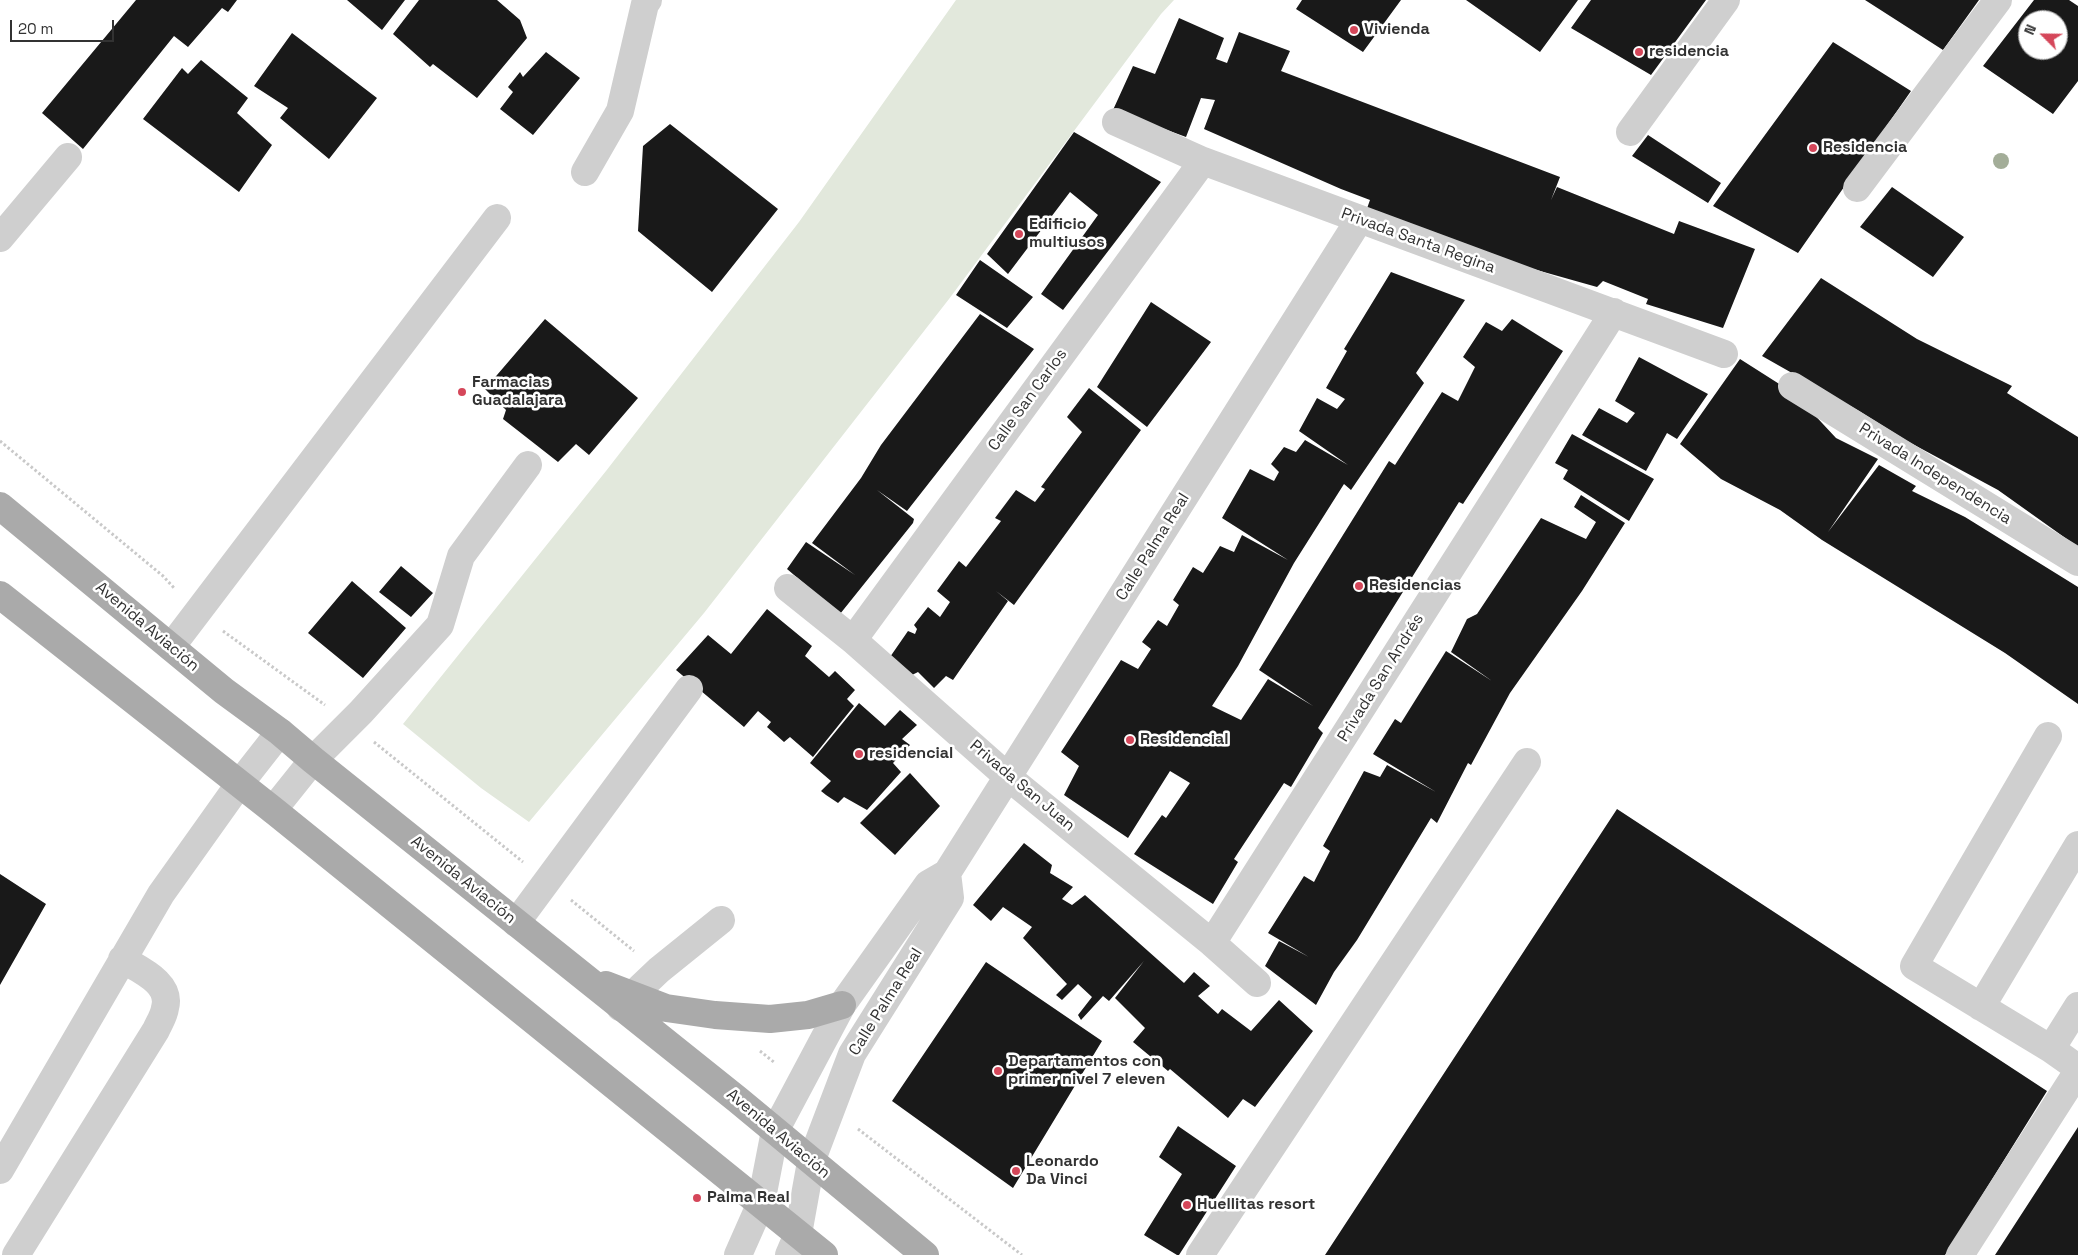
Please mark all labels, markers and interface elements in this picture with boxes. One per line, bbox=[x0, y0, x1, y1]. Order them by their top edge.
scale bar bbox=[12, 10, 116, 42]
north arrow bbox=[2018, 10, 2068, 60]
text: 20 m bbox=[18, 19, 53, 38]
place label: Vivienda bbox=[1364, 20, 1430, 40]
text: N bbox=[2020, 22, 2040, 37]
marker: Vivienda bbox=[1348, 24, 1360, 36]
place label: residencia bbox=[1649, 42, 1729, 62]
marker: residencia bbox=[1633, 46, 1645, 58]
place label: Residencia bbox=[1823, 138, 1907, 158]
marker: Residencia bbox=[1807, 142, 1819, 154]
street label: Privada Santa Regina bbox=[1338, 204, 1498, 278]
place label: Edificio multiusos bbox=[1029, 215, 1105, 253]
marker: Edificio multiusos bbox=[1013, 228, 1025, 240]
street label: Calle San Carlos bbox=[985, 345, 1071, 455]
place label: Farmacias Guadalajara bbox=[472, 373, 563, 411]
marker: Farmacias Guadalajara bbox=[456, 386, 468, 398]
street label: Privada Independencia bbox=[1855, 419, 2015, 529]
street label: Calle Palma Real bbox=[1112, 490, 1194, 604]
place label: Residencias bbox=[1369, 576, 1461, 596]
street label: Avenida Aviación bbox=[91, 578, 203, 676]
marker: Residencias bbox=[1353, 580, 1365, 592]
street label: Privada San Andrés bbox=[1334, 610, 1428, 746]
place label: Residencial bbox=[1140, 730, 1228, 750]
marker: Residencial bbox=[1124, 734, 1136, 746]
street label: Privada San Juan bbox=[966, 736, 1078, 836]
place label: residencial bbox=[869, 744, 953, 764]
marker: residencial bbox=[853, 748, 865, 760]
street label: Avenida Aviación bbox=[407, 832, 519, 928]
street label: Calle Palma Real bbox=[845, 945, 927, 1059]
place label: Departamentos con primer nivel 7 eleven bbox=[1008, 1052, 1165, 1090]
marker: Departamentos con primer nivel 7 eleven bbox=[992, 1065, 1004, 1077]
street label: Avenida Aviación bbox=[722, 1085, 834, 1183]
place label: Leonardo Da Vinci bbox=[1026, 1152, 1099, 1190]
marker: Leonardo Da Vinci bbox=[1010, 1165, 1022, 1177]
place label: Palma Real bbox=[707, 1188, 790, 1208]
marker: Palma Real bbox=[691, 1192, 703, 1204]
place label: Huellitas resort bbox=[1197, 1195, 1315, 1215]
marker: Huellitas resort bbox=[1181, 1199, 1193, 1211]

